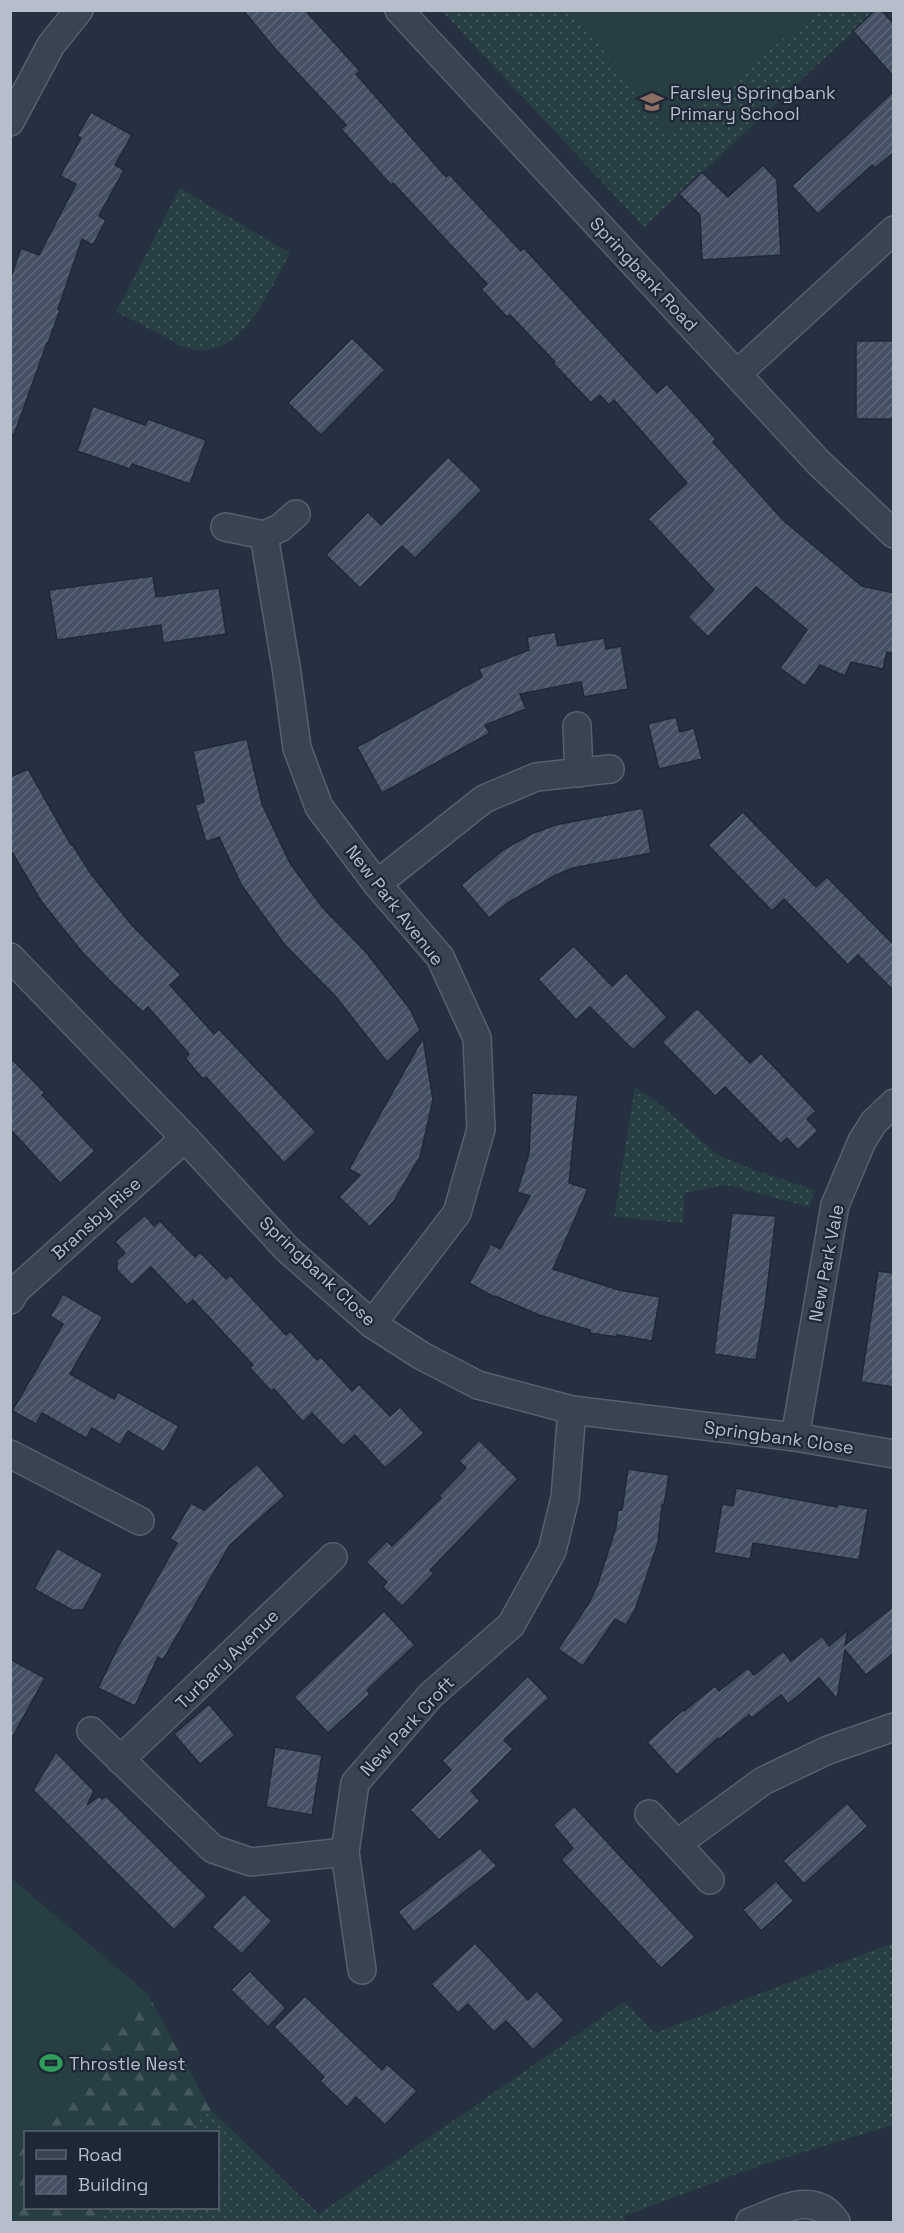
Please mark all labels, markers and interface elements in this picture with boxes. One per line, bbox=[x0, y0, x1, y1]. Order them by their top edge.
place label: Farsley Springbank Primary School bbox=[670, 81, 836, 125]
school or university icon: Farsley Springbank Primary School bbox=[639, 89, 665, 115]
street label: Springbank Road bbox=[585, 212, 703, 336]
street label: New Park Avenue bbox=[341, 840, 449, 970]
street label: Bransby Rise bbox=[47, 1172, 145, 1264]
street label: New Park Vale bbox=[803, 1202, 849, 1324]
street label: Springbank Close bbox=[255, 1211, 381, 1331]
street label: Springbank Close bbox=[703, 1415, 855, 1459]
street label: Turbary Avenue bbox=[171, 1604, 283, 1714]
street label: New Park Croft bbox=[355, 1671, 459, 1781]
sports icon: Throstle Nest bbox=[38, 2050, 64, 2076]
place label: Throstle Nest bbox=[69, 2052, 186, 2075]
legend bbox=[24, 2131, 219, 2209]
text: Road bbox=[78, 2143, 122, 2166]
text: Building bbox=[78, 2173, 148, 2196]

